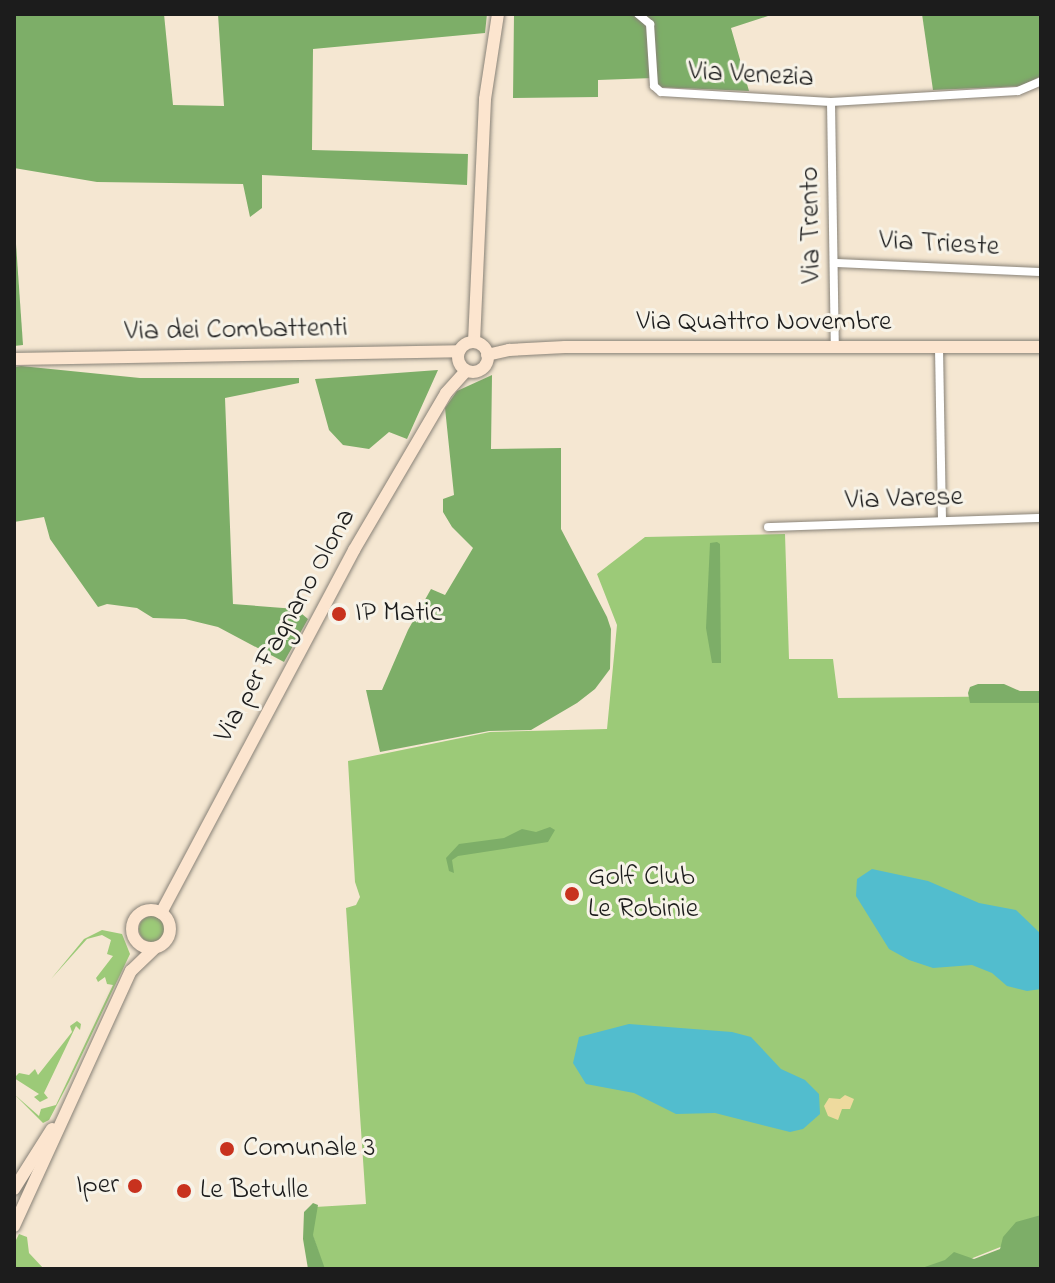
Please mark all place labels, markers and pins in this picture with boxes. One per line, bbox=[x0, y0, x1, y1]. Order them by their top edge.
place label: IP Matic bbox=[355, 597, 442, 631]
marker: IP Matic bbox=[330, 605, 348, 623]
place label: Golf Club Le Robinie bbox=[588, 861, 698, 927]
marker: Golf Club Le Robinie bbox=[563, 885, 581, 903]
place label: Comunale 3 bbox=[243, 1132, 375, 1166]
marker: Comunale 3 bbox=[218, 1140, 236, 1158]
place label: Iper bbox=[76, 1169, 119, 1203]
place label: Le Betulle bbox=[200, 1174, 309, 1208]
marker: Iper bbox=[126, 1177, 144, 1195]
marker: Le Betulle bbox=[175, 1182, 193, 1200]

